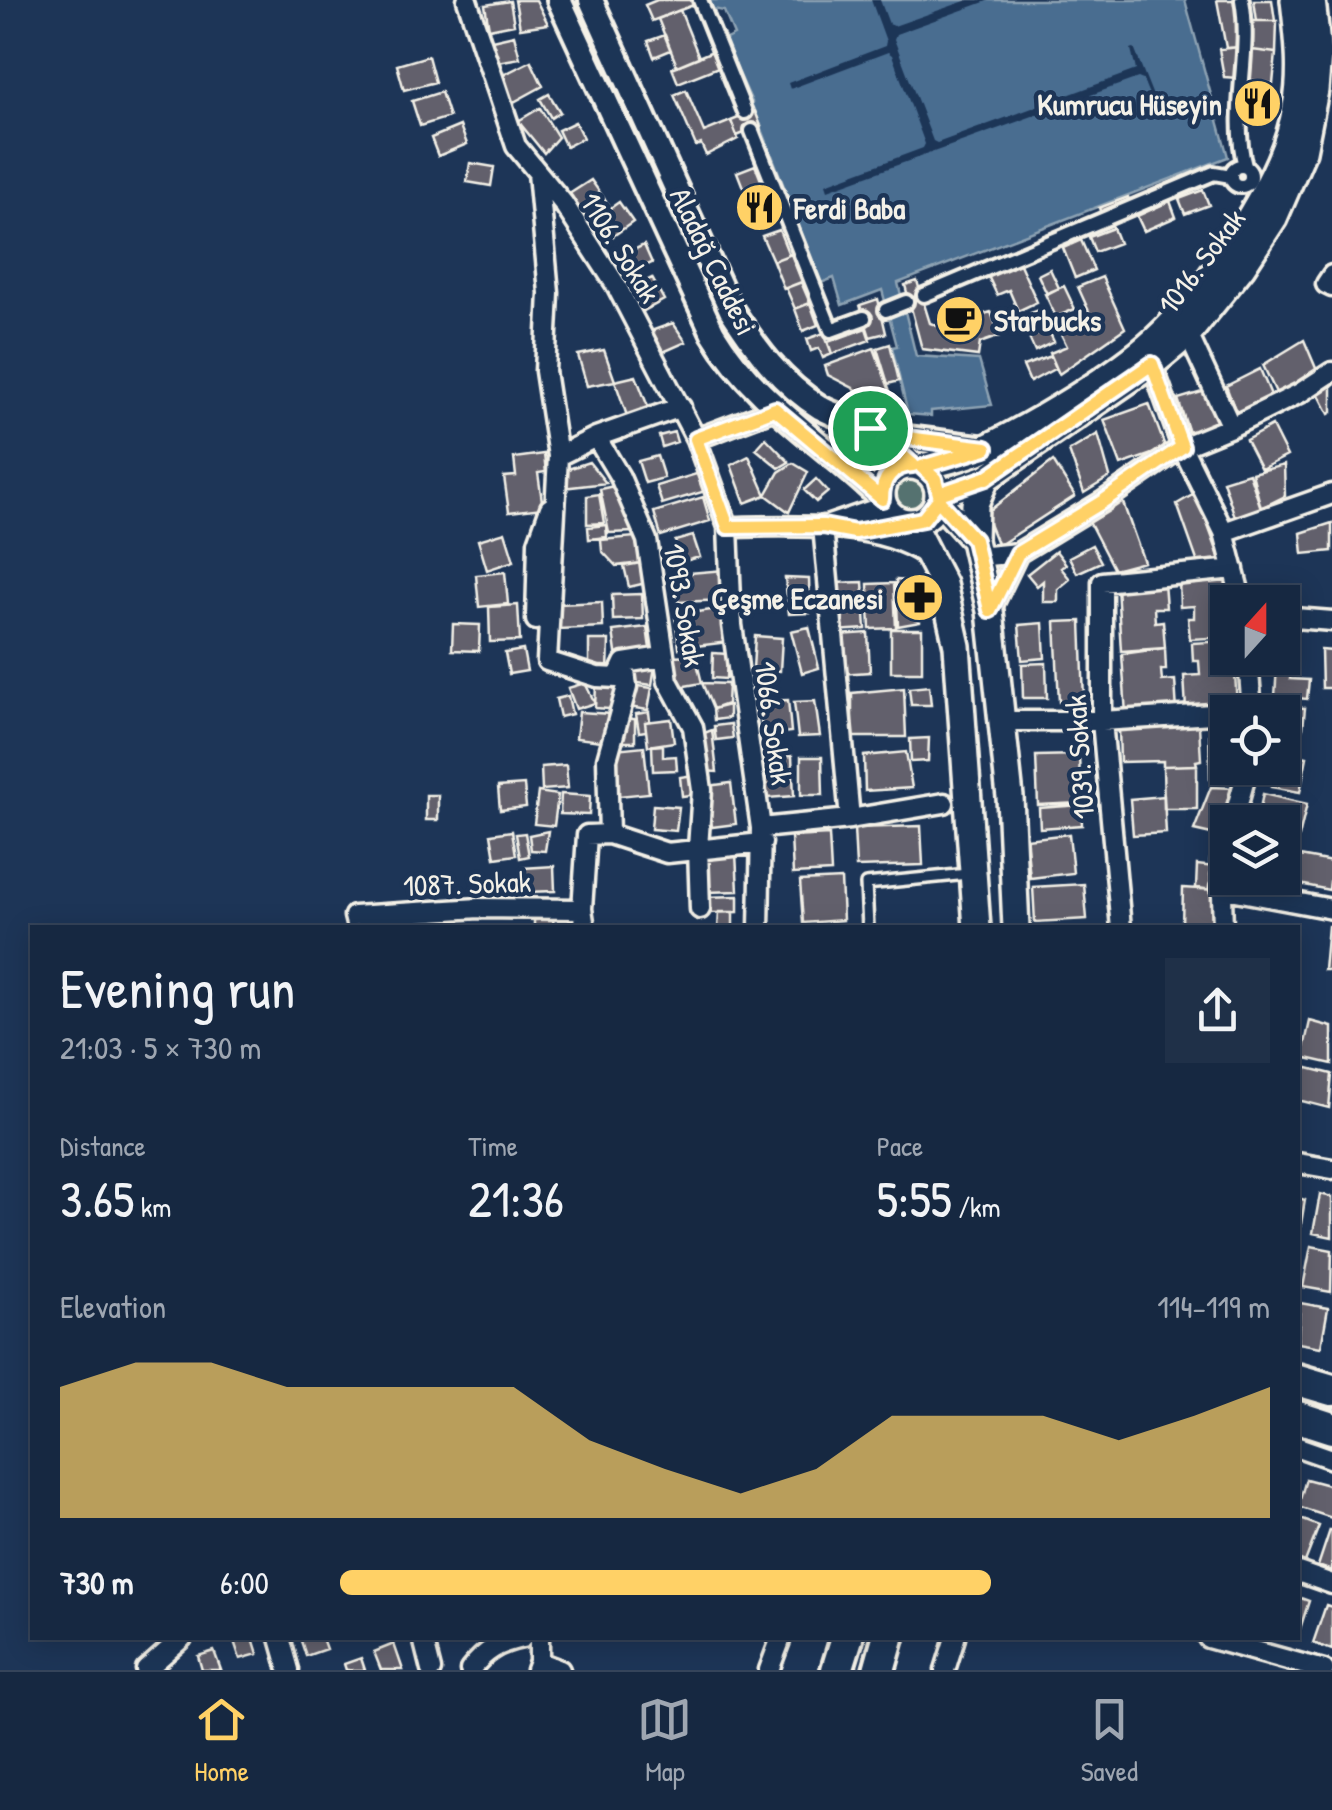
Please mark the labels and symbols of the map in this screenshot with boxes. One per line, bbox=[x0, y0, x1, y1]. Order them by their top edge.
restaurant icon: Kumrucu Hüseyin bbox=[1231, 78, 1283, 130]
place label: Kumrucu Hüseyin bbox=[1037, 84, 1222, 125]
street label: Aladağ Caddesi bbox=[661, 180, 767, 342]
restaurant icon: Ferdi Baba bbox=[733, 182, 785, 234]
street label: 1106. Sokak bbox=[571, 184, 671, 310]
place label: Ferdi Baba bbox=[793, 188, 905, 228]
street label: 1016. Sokak bbox=[1148, 200, 1254, 322]
cafe icon: Starbucks bbox=[933, 294, 985, 346]
place label: Starbucks bbox=[994, 300, 1102, 340]
pin bbox=[828, 386, 913, 471]
street label: 1093. Sokak bbox=[654, 540, 716, 670]
pharmacy icon: Çeşme Eczanesi bbox=[893, 572, 945, 624]
place label: Çeşme Eczanesi bbox=[712, 578, 884, 618]
north arrow bbox=[1210, 585, 1300, 675]
street label: 1066. Sokak bbox=[746, 659, 802, 787]
street label: 1039. Sokak bbox=[1055, 693, 1103, 821]
street label: 1087. Sokak bbox=[402, 861, 532, 905]

